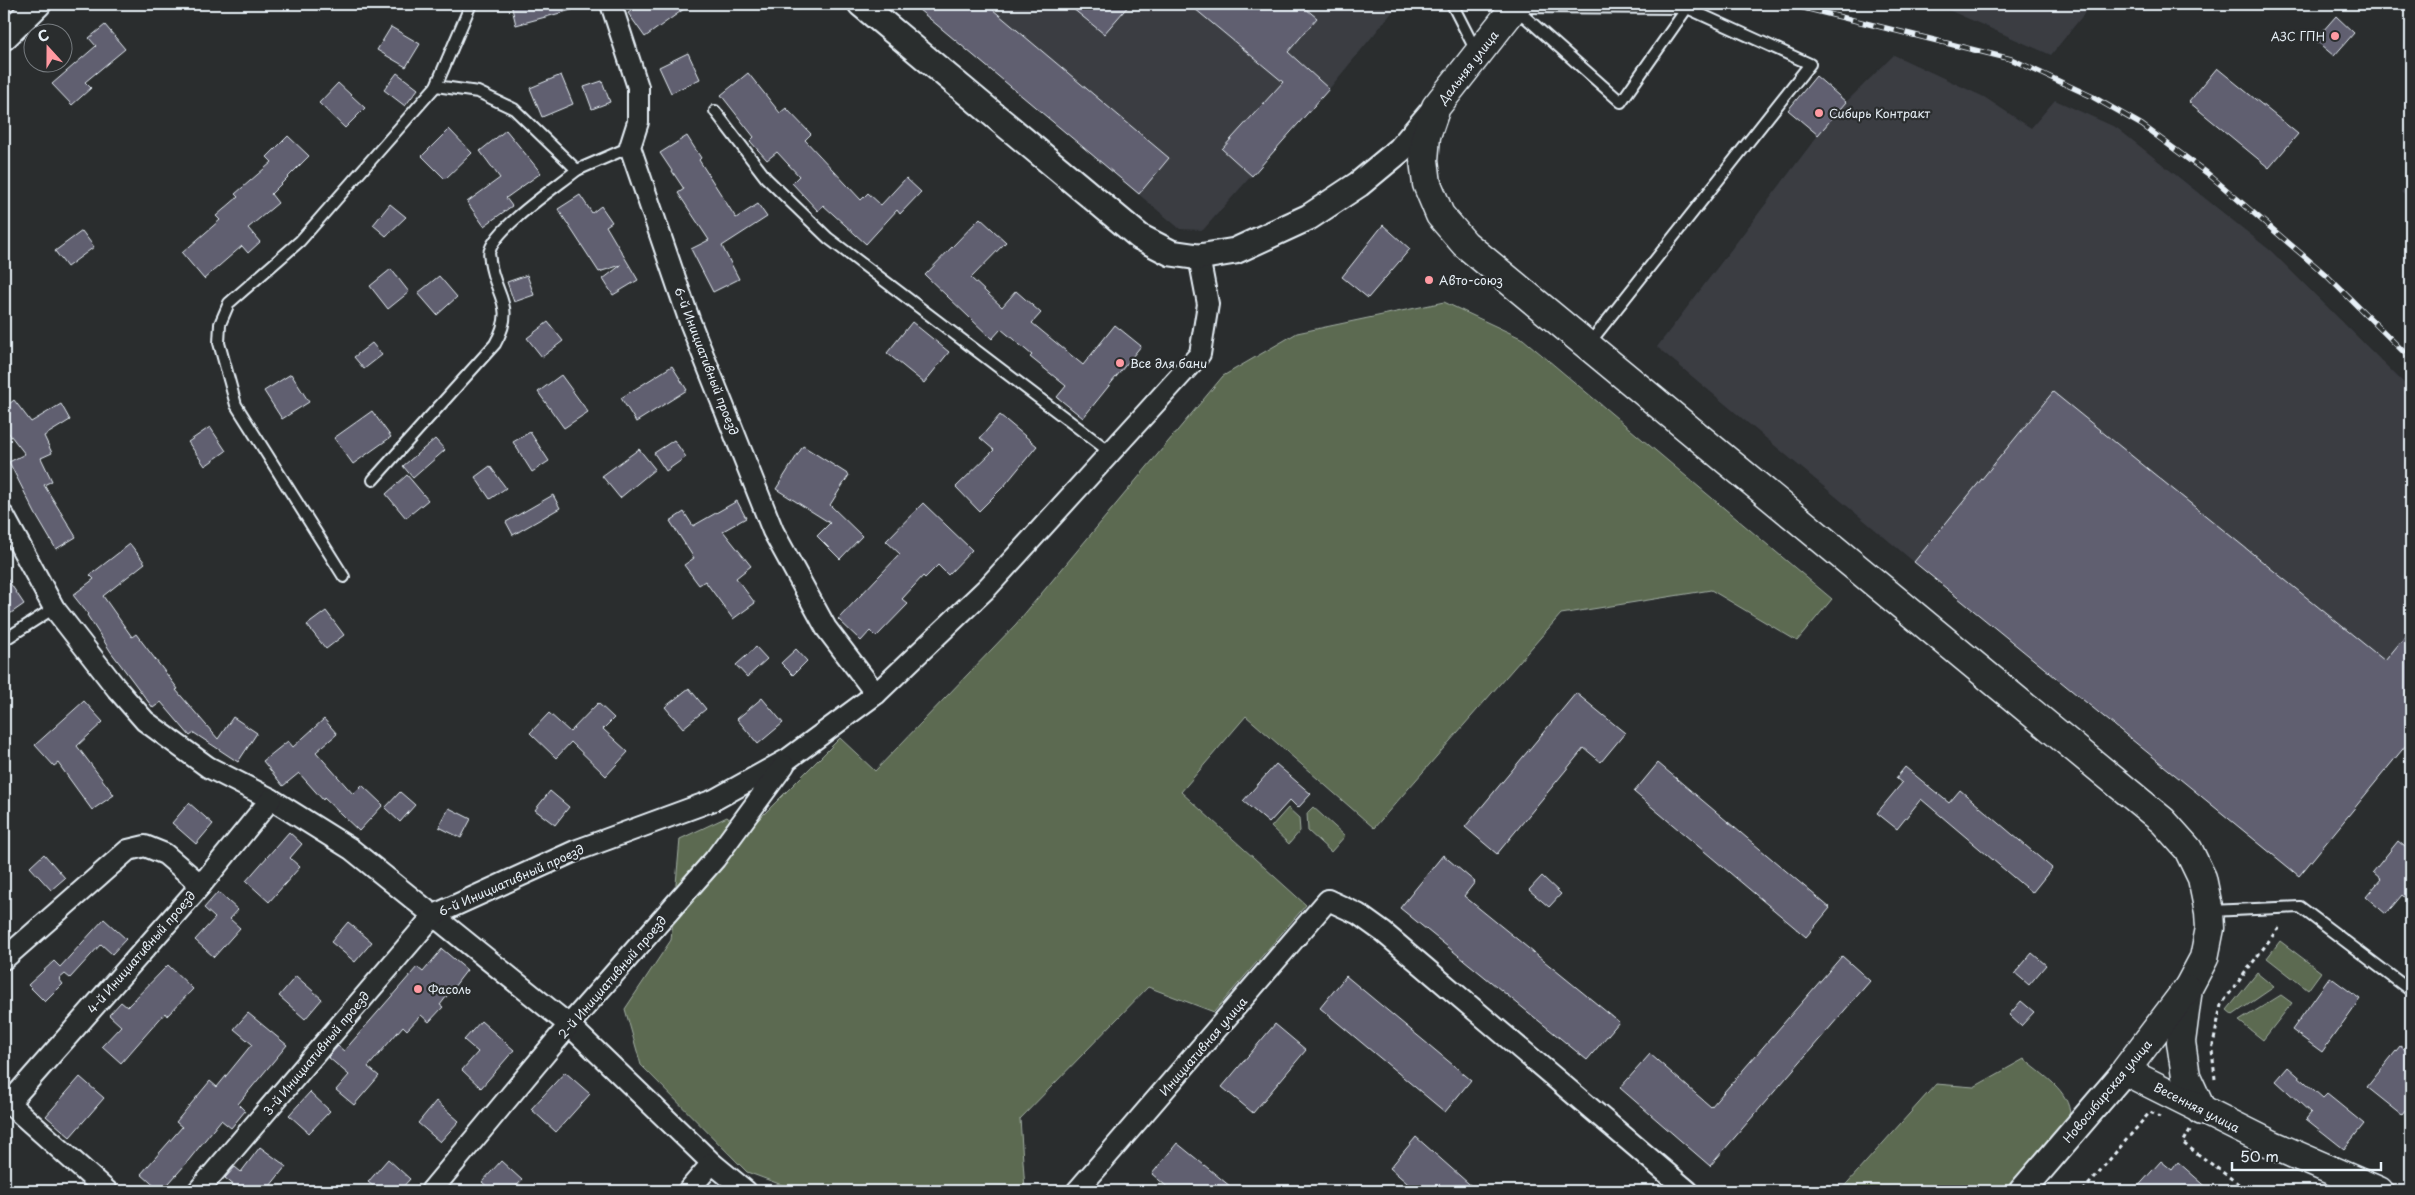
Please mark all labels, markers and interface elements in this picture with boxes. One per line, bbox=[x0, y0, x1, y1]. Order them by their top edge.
north arrow bbox=[22, 22, 72, 72]
text: С bbox=[34, 24, 52, 47]
street label: Дальняя улица bbox=[1433, 26, 1503, 108]
place label: АЗС ГПН bbox=[2271, 27, 2325, 45]
marker: АЗС ГПН bbox=[2329, 30, 2341, 42]
place label: Сибирь Контракт bbox=[1829, 104, 1931, 122]
marker: Сибирь Контракт bbox=[1813, 107, 1825, 119]
place label: Авто-союз bbox=[1439, 271, 1503, 289]
marker: Авто-союз bbox=[1423, 274, 1435, 286]
street label: 6-й Инициативный проезд bbox=[670, 284, 744, 438]
place label: Все для бани bbox=[1130, 354, 1207, 372]
marker: Все для бани bbox=[1114, 357, 1126, 369]
street label: 6-й Инициативный проезд bbox=[435, 840, 587, 920]
street label: 4-й Инициативный проезд bbox=[83, 887, 199, 1017]
street label: 2-й Инициативный проезд bbox=[554, 912, 670, 1042]
place label: Фасоль bbox=[428, 980, 471, 998]
marker: Фасоль bbox=[412, 983, 424, 995]
street label: 3-й Инициативный проезд bbox=[259, 987, 373, 1119]
street label: Инициативная улица bbox=[1155, 992, 1251, 1099]
street label: Новосибирская улица bbox=[2058, 1035, 2156, 1147]
street label: Весенняя улица bbox=[2151, 1078, 2243, 1137]
scale bar bbox=[2232, 1140, 2381, 1172]
text: 50 m bbox=[2240, 1144, 2279, 1167]

